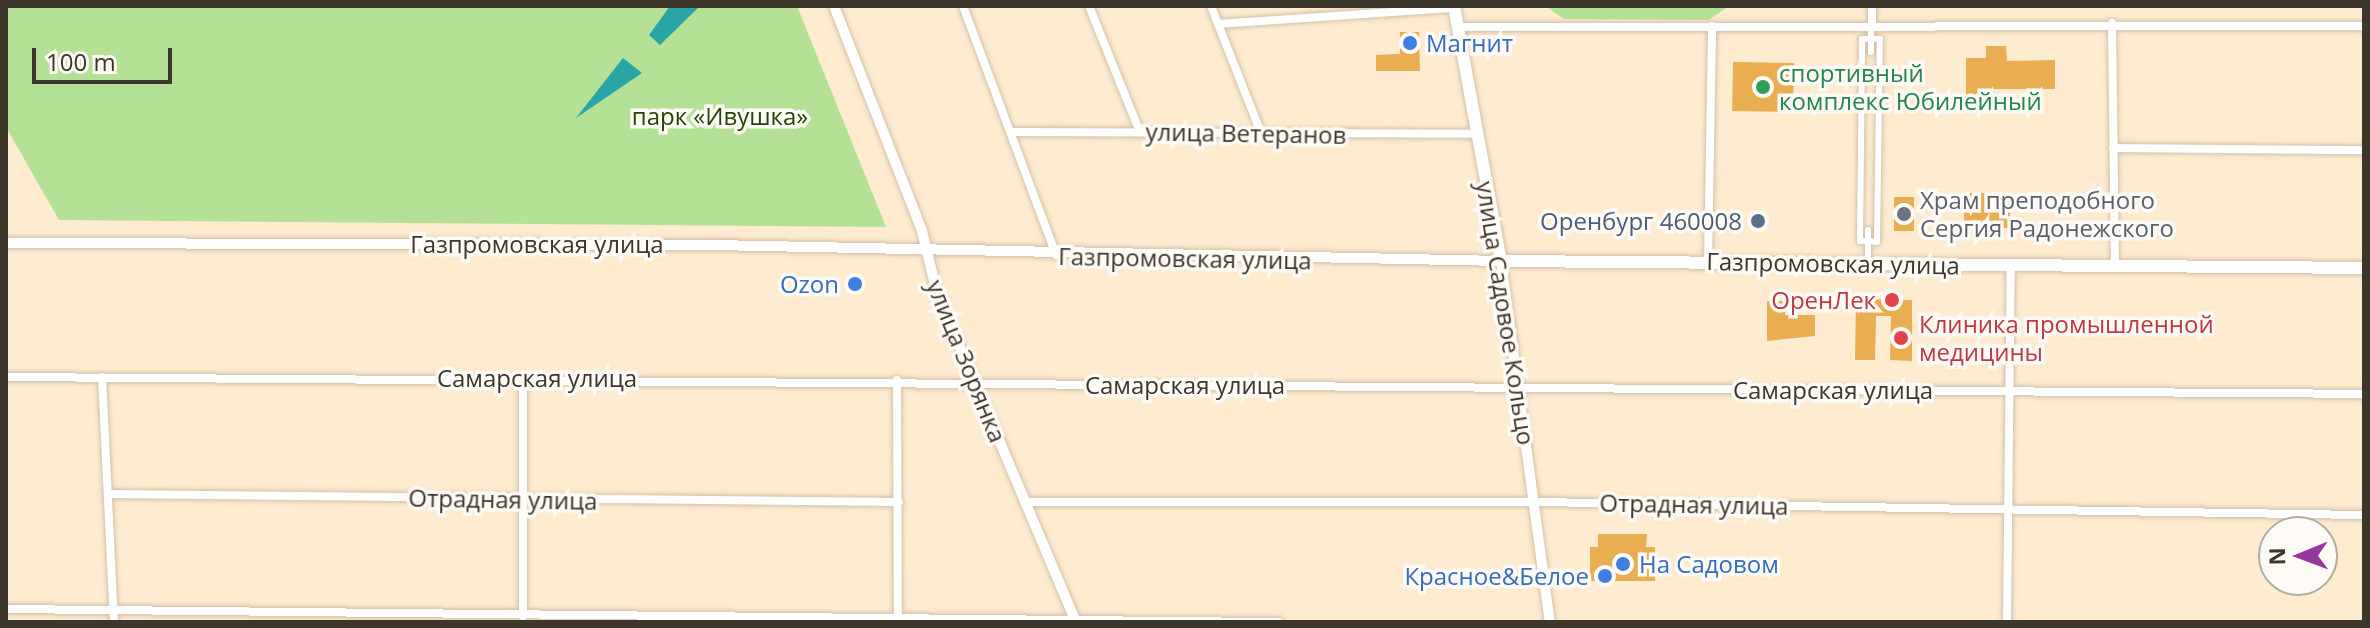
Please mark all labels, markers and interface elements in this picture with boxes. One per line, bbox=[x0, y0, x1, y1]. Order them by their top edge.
place label: Магнит bbox=[1426, 29, 1513, 57]
scale bar bbox=[36, 32, 176, 82]
marker: Магнит bbox=[1401, 34, 1419, 52]
text: 100 m bbox=[46, 45, 116, 78]
place label: спортивный комплекс Юбилейный bbox=[1779, 59, 2042, 115]
marker: спортивный комплекс Юбилейный bbox=[1754, 78, 1772, 96]
park label: парк «Ивушка» bbox=[632, 102, 808, 130]
street label: улица Ветеранов bbox=[1145, 117, 1347, 149]
street label: улица Садовое Кольцо bbox=[1471, 179, 1541, 447]
place label: Храм преподобного Сергия Радонежского bbox=[1920, 186, 2174, 242]
marker: Храм преподобного Сергия Радонежского bbox=[1895, 205, 1913, 223]
place label: Оренбург 460008 bbox=[1540, 207, 1742, 235]
marker: Оренбург 460008 bbox=[1749, 212, 1767, 230]
street label: Газпромовская улица bbox=[410, 230, 664, 258]
street label: Газпромовская улица bbox=[1058, 241, 1312, 275]
street label: Газпромовская улица bbox=[1706, 246, 1960, 280]
place label: Ozon bbox=[780, 270, 839, 298]
marker: Ozon bbox=[846, 275, 864, 293]
street label: улица Зорянка bbox=[921, 275, 1013, 447]
place label: ОренЛек bbox=[1771, 286, 1876, 314]
marker: ОренЛек bbox=[1883, 291, 1901, 309]
place label: Клиника промышленной медицины bbox=[1919, 310, 2214, 366]
marker: Клиника промышленной медицины bbox=[1890, 327, 1912, 349]
street label: Самарская улица bbox=[437, 364, 637, 392]
street label: Самарская улица bbox=[1085, 371, 1285, 399]
street label: Самарская улица bbox=[1733, 376, 1933, 404]
street label: Отрадная улица bbox=[408, 483, 598, 515]
street label: Отрадная улица bbox=[1599, 488, 1789, 520]
north arrow bbox=[2258, 516, 2338, 596]
text: N bbox=[2261, 547, 2291, 566]
place label: На Садовом bbox=[1639, 550, 1779, 578]
marker: На Садовом bbox=[1614, 555, 1632, 573]
place label: Красное&Белое bbox=[1404, 562, 1589, 590]
marker: Красное&Белое bbox=[1596, 567, 1614, 585]

